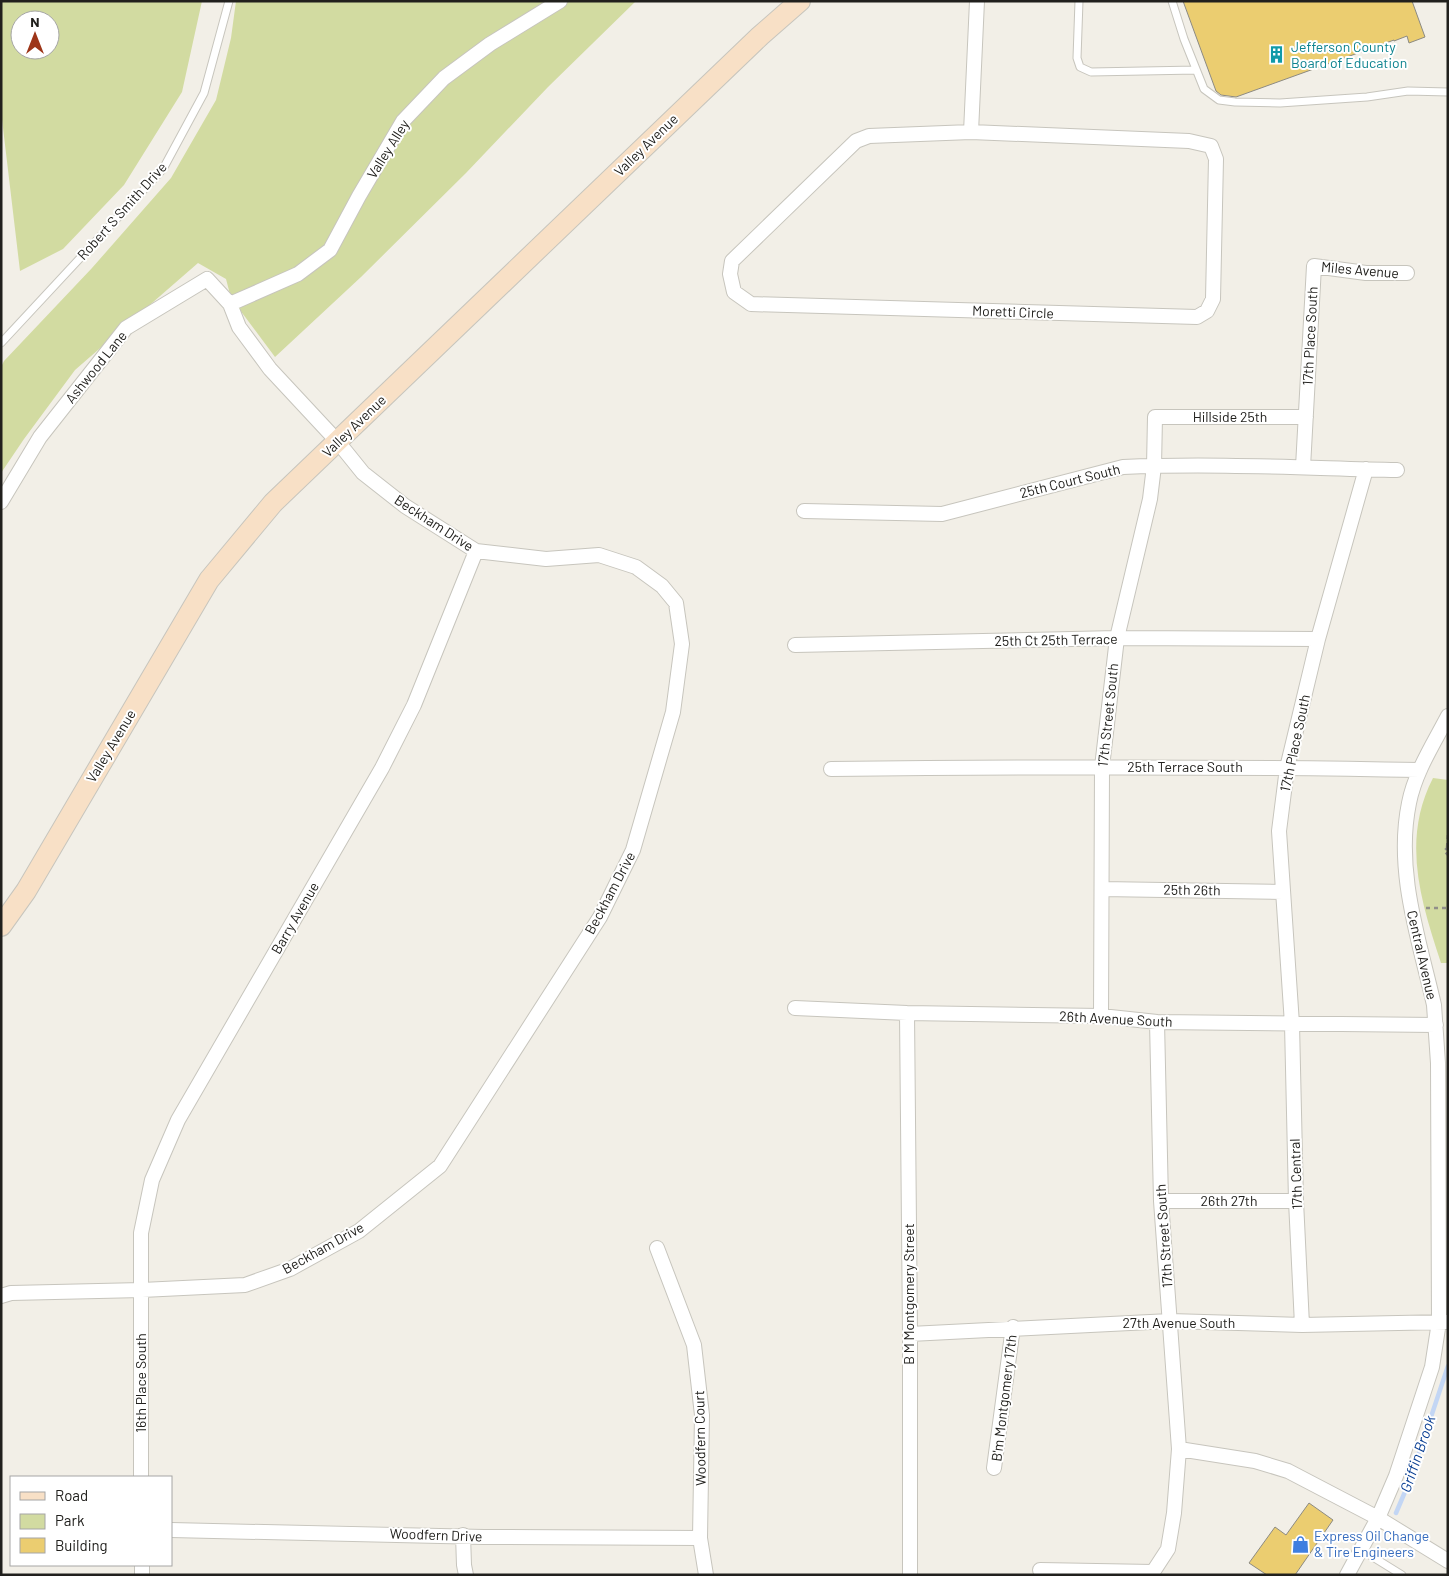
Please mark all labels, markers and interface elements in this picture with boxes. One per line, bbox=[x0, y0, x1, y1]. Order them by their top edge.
north arrow bbox=[10, 10, 60, 60]
text: N bbox=[30, 13, 40, 30]
place label: Jefferson County Board of Education bbox=[1291, 38, 1407, 71]
building icon: Jefferson County Board of Education bbox=[1267, 45, 1287, 65]
street label: Valley Avenue bbox=[610, 110, 681, 179]
street label: Valley Alley bbox=[363, 116, 413, 181]
street label: Robert S Smith Drive bbox=[73, 158, 170, 263]
street label: Miles Avenue bbox=[1320, 258, 1400, 281]
street label: 17th Place South bbox=[1298, 286, 1321, 386]
street label: Moretti Circle bbox=[972, 302, 1054, 321]
street label: Ashwood Lane bbox=[61, 327, 130, 406]
street label: Valley Avenue bbox=[318, 391, 389, 460]
street label: Hillside 25th bbox=[1193, 408, 1267, 425]
street label: 25th Court South bbox=[1018, 460, 1122, 501]
street label: Beckham Drive bbox=[392, 491, 477, 554]
street label: 25th Ct 25th Terrace bbox=[994, 630, 1118, 649]
street label: 17th Street South bbox=[1094, 662, 1121, 768]
street label: 17th Place South bbox=[1276, 693, 1313, 793]
street label: Valley Avenue bbox=[82, 706, 139, 785]
street label: 25th Terrace South bbox=[1127, 758, 1243, 775]
street label: Beckham Drive bbox=[581, 849, 638, 937]
street label: Barry Avenue bbox=[267, 879, 322, 957]
street label: 25th 26th bbox=[1163, 880, 1221, 899]
street label: Central Avenue bbox=[1404, 908, 1441, 1001]
street label: 26th Avenue South bbox=[1059, 1007, 1173, 1030]
street label: 17th Central bbox=[1286, 1138, 1305, 1210]
street label: 17th Street South bbox=[1151, 1184, 1176, 1288]
street label: 26th 27th bbox=[1201, 1192, 1257, 1209]
street label: Beckham Drive bbox=[279, 1218, 367, 1277]
street label: B M Montgomery Street bbox=[900, 1223, 917, 1365]
street label: 27th Avenue South bbox=[1123, 1314, 1235, 1331]
street label: 16th Place South bbox=[132, 1333, 149, 1433]
street label: B'm Montgomery 17th bbox=[987, 1333, 1020, 1462]
street label: Woodfern Court bbox=[690, 1390, 709, 1486]
water label: Griffin Brook bbox=[1396, 1412, 1439, 1494]
legend bbox=[10, 1476, 172, 1566]
text: Road bbox=[55, 1486, 88, 1504]
text: Park bbox=[55, 1511, 85, 1529]
street label: Woodfern Drive bbox=[389, 1524, 483, 1545]
place label: Express Oil Change & Tire Engineers bbox=[1314, 1527, 1429, 1560]
shop icon: Express Oil Change & Tire Engineers bbox=[1290, 1534, 1310, 1554]
text: Building bbox=[55, 1536, 108, 1554]

